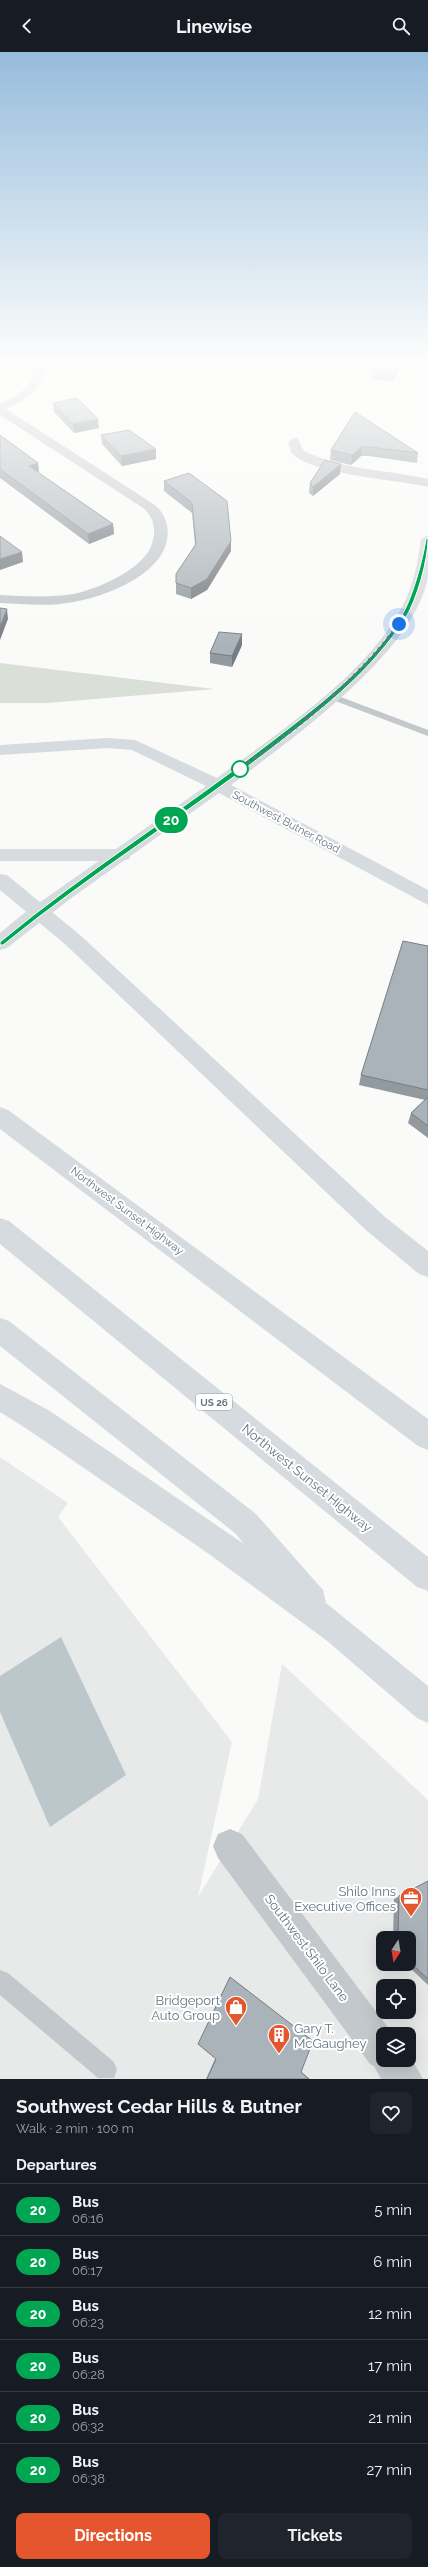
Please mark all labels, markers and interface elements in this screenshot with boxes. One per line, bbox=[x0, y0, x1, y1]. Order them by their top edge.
icon: back bbox=[16, 15, 38, 37]
icon: search bbox=[390, 15, 412, 37]
text: Linewise bbox=[176, 16, 252, 37]
your location bbox=[389, 614, 409, 634]
unlabelled marker bbox=[231, 760, 249, 778]
street label: Southwest Butner Road bbox=[230, 788, 342, 856]
line badge: 20 bbox=[153, 807, 189, 833]
text: 20 bbox=[163, 812, 179, 828]
street label: Northwest Sunset Highway bbox=[68, 1164, 186, 1258]
road number: US 26 bbox=[196, 1394, 232, 1410]
street label: Northwest Sunset Highway bbox=[239, 1421, 375, 1535]
place label: Shilo Inns Executive Offices bbox=[294, 1884, 396, 1914]
office icon: Shilo Inns Executive Offices bbox=[398, 1885, 424, 1918]
street label: Southwest Shilo Lane bbox=[262, 1892, 352, 2005]
north arrow bbox=[376, 1931, 416, 1971]
map controls bbox=[376, 1931, 416, 2067]
button: locate bbox=[376, 1979, 416, 2019]
place label: Bridgeport Auto Group bbox=[151, 1993, 221, 2023]
shop icon: Bridgeport Auto Group bbox=[223, 1994, 249, 2027]
place label: Gary T. McGaughey bbox=[294, 2021, 367, 2051]
building icon: Gary T. McGaughey bbox=[266, 2022, 292, 2055]
button: layers bbox=[376, 2027, 416, 2067]
button: heart bbox=[370, 2092, 412, 2134]
text: Southwest Cedar Hills & Butner bbox=[16, 2095, 302, 2117]
text: Walk · 2 min · 100 m bbox=[16, 2121, 134, 2136]
text: Departures bbox=[16, 2156, 97, 2174]
text: Bus bbox=[72, 2193, 99, 2211]
text: 5 min bbox=[374, 2201, 412, 2219]
text: 20 bbox=[30, 2202, 46, 2218]
text: 06:16 bbox=[72, 2211, 104, 2226]
text: Bus bbox=[72, 2245, 99, 2263]
text: 6 min bbox=[373, 2253, 412, 2271]
text: 20 bbox=[30, 2254, 46, 2270]
text: 06:17 bbox=[72, 2263, 103, 2278]
text: Bus bbox=[72, 2297, 99, 2315]
text: 12 min bbox=[368, 2305, 412, 2323]
text: 20 bbox=[30, 2306, 46, 2322]
text: 06:23 bbox=[72, 2315, 104, 2330]
text: Bus bbox=[72, 2349, 99, 2367]
text: 17 min bbox=[368, 2357, 412, 2375]
text: 20 bbox=[30, 2358, 46, 2374]
text: 06:28 bbox=[72, 2367, 105, 2382]
text: Bus bbox=[72, 2401, 99, 2419]
text: 21 min bbox=[368, 2409, 412, 2427]
text: 20 bbox=[30, 2410, 46, 2426]
text: 06:32 bbox=[72, 2419, 104, 2434]
text: Bus bbox=[72, 2453, 99, 2471]
text: 27 min bbox=[367, 2461, 412, 2479]
text: 20 bbox=[30, 2462, 46, 2478]
text: 06:38 bbox=[72, 2471, 105, 2486]
button: Directions bbox=[16, 2513, 210, 2559]
button: Tickets bbox=[218, 2513, 412, 2559]

